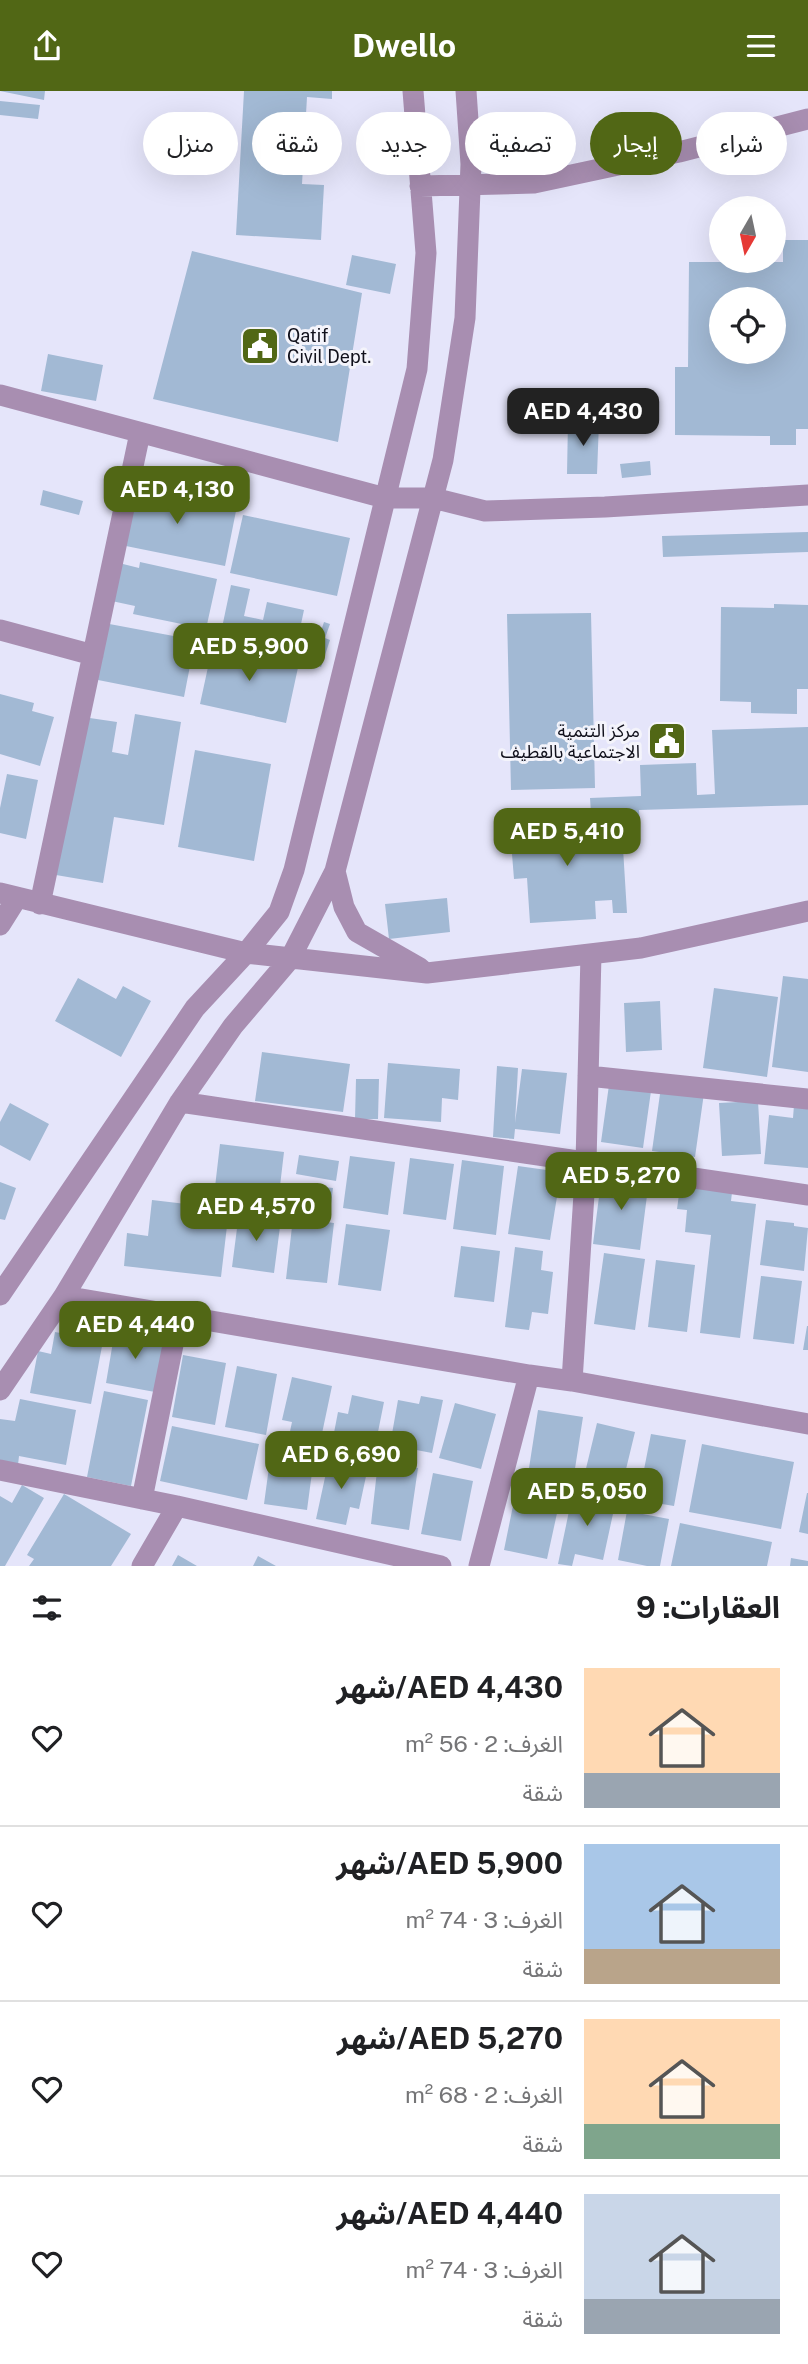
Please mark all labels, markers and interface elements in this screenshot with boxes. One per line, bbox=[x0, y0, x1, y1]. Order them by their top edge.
icon: share bbox=[28, 27, 66, 65]
text: Dwello bbox=[352, 27, 456, 64]
icon: menu bbox=[742, 27, 780, 65]
chip: منزل bbox=[143, 112, 238, 175]
chip: شقة bbox=[252, 112, 342, 175]
chip: جديد bbox=[356, 112, 451, 175]
chip: تصفية bbox=[465, 112, 576, 175]
chip: إيجار bbox=[590, 112, 682, 175]
chip: شراء bbox=[696, 112, 787, 175]
north arrow bbox=[709, 196, 786, 273]
map controls bbox=[709, 196, 786, 364]
button: locate bbox=[709, 287, 786, 364]
public building icon: Qatif Civil Dept. bbox=[239, 325, 281, 367]
place label: Qatif Civil Dept. bbox=[287, 325, 371, 367]
pin: AED 4,430 bbox=[503, 389, 663, 448]
text: AED 4,430 bbox=[523, 397, 643, 424]
pin: AED 4,130 bbox=[97, 467, 257, 526]
text: AED 4,130 bbox=[120, 475, 234, 502]
pin: AED 5,900 bbox=[169, 623, 329, 683]
text: AED 5,900 bbox=[189, 632, 309, 659]
place label: مركز التنمية الاجتماعية بالقطيف bbox=[500, 720, 640, 762]
public building icon: مركز التنمية الاجتماعية بالقطيف bbox=[646, 720, 688, 762]
pin: AED 5,410 bbox=[487, 809, 647, 868]
text: AED 5,410 bbox=[510, 817, 624, 844]
pin: AED 5,270 bbox=[541, 1153, 701, 1212]
text: AED 5,270 bbox=[561, 1161, 681, 1188]
pin: AED 4,570 bbox=[176, 1183, 336, 1243]
text: AED 4,570 bbox=[196, 1192, 316, 1219]
pin: AED 4,440 bbox=[55, 1301, 215, 1361]
text: AED 4,440 bbox=[75, 1310, 195, 1337]
pin: AED 6,690 bbox=[261, 1431, 421, 1491]
text: AED 6,690 bbox=[281, 1440, 401, 1467]
pin: AED 5,050 bbox=[507, 1469, 667, 1528]
text: AED 5,050 bbox=[527, 1477, 647, 1504]
icon: filters bbox=[28, 1589, 66, 1627]
text: العقارات: 9 bbox=[636, 1589, 780, 1625]
text: AED 4,430/شهر bbox=[336, 1669, 563, 1705]
icon: home bbox=[640, 1696, 724, 1780]
icon: heart bbox=[28, 1719, 66, 1757]
text: الغرف: 2 · 56 m² bbox=[405, 1730, 563, 1757]
text: شقة bbox=[522, 1779, 563, 1806]
text: AED 5,900/شهر bbox=[336, 1845, 563, 1881]
icon: home bbox=[640, 1872, 724, 1956]
icon: heart bbox=[28, 1895, 66, 1933]
text: الغرف: 3 · 74 m² bbox=[405, 1906, 563, 1933]
text: شقة bbox=[522, 1955, 563, 1982]
text: AED 5,270/شهر bbox=[337, 2020, 563, 2056]
icon: home bbox=[640, 2047, 724, 2131]
icon: heart bbox=[28, 2070, 66, 2108]
text: الغرف: 2 · 68 m² bbox=[405, 2081, 563, 2108]
text: شقة bbox=[522, 2130, 563, 2157]
text: AED 4,440/شهر bbox=[337, 2195, 563, 2231]
icon: home bbox=[640, 2222, 724, 2306]
icon: heart bbox=[28, 2245, 66, 2283]
text: الغرف: 3 · 74 m² bbox=[405, 2256, 563, 2283]
text: شقة bbox=[522, 2305, 563, 2332]

